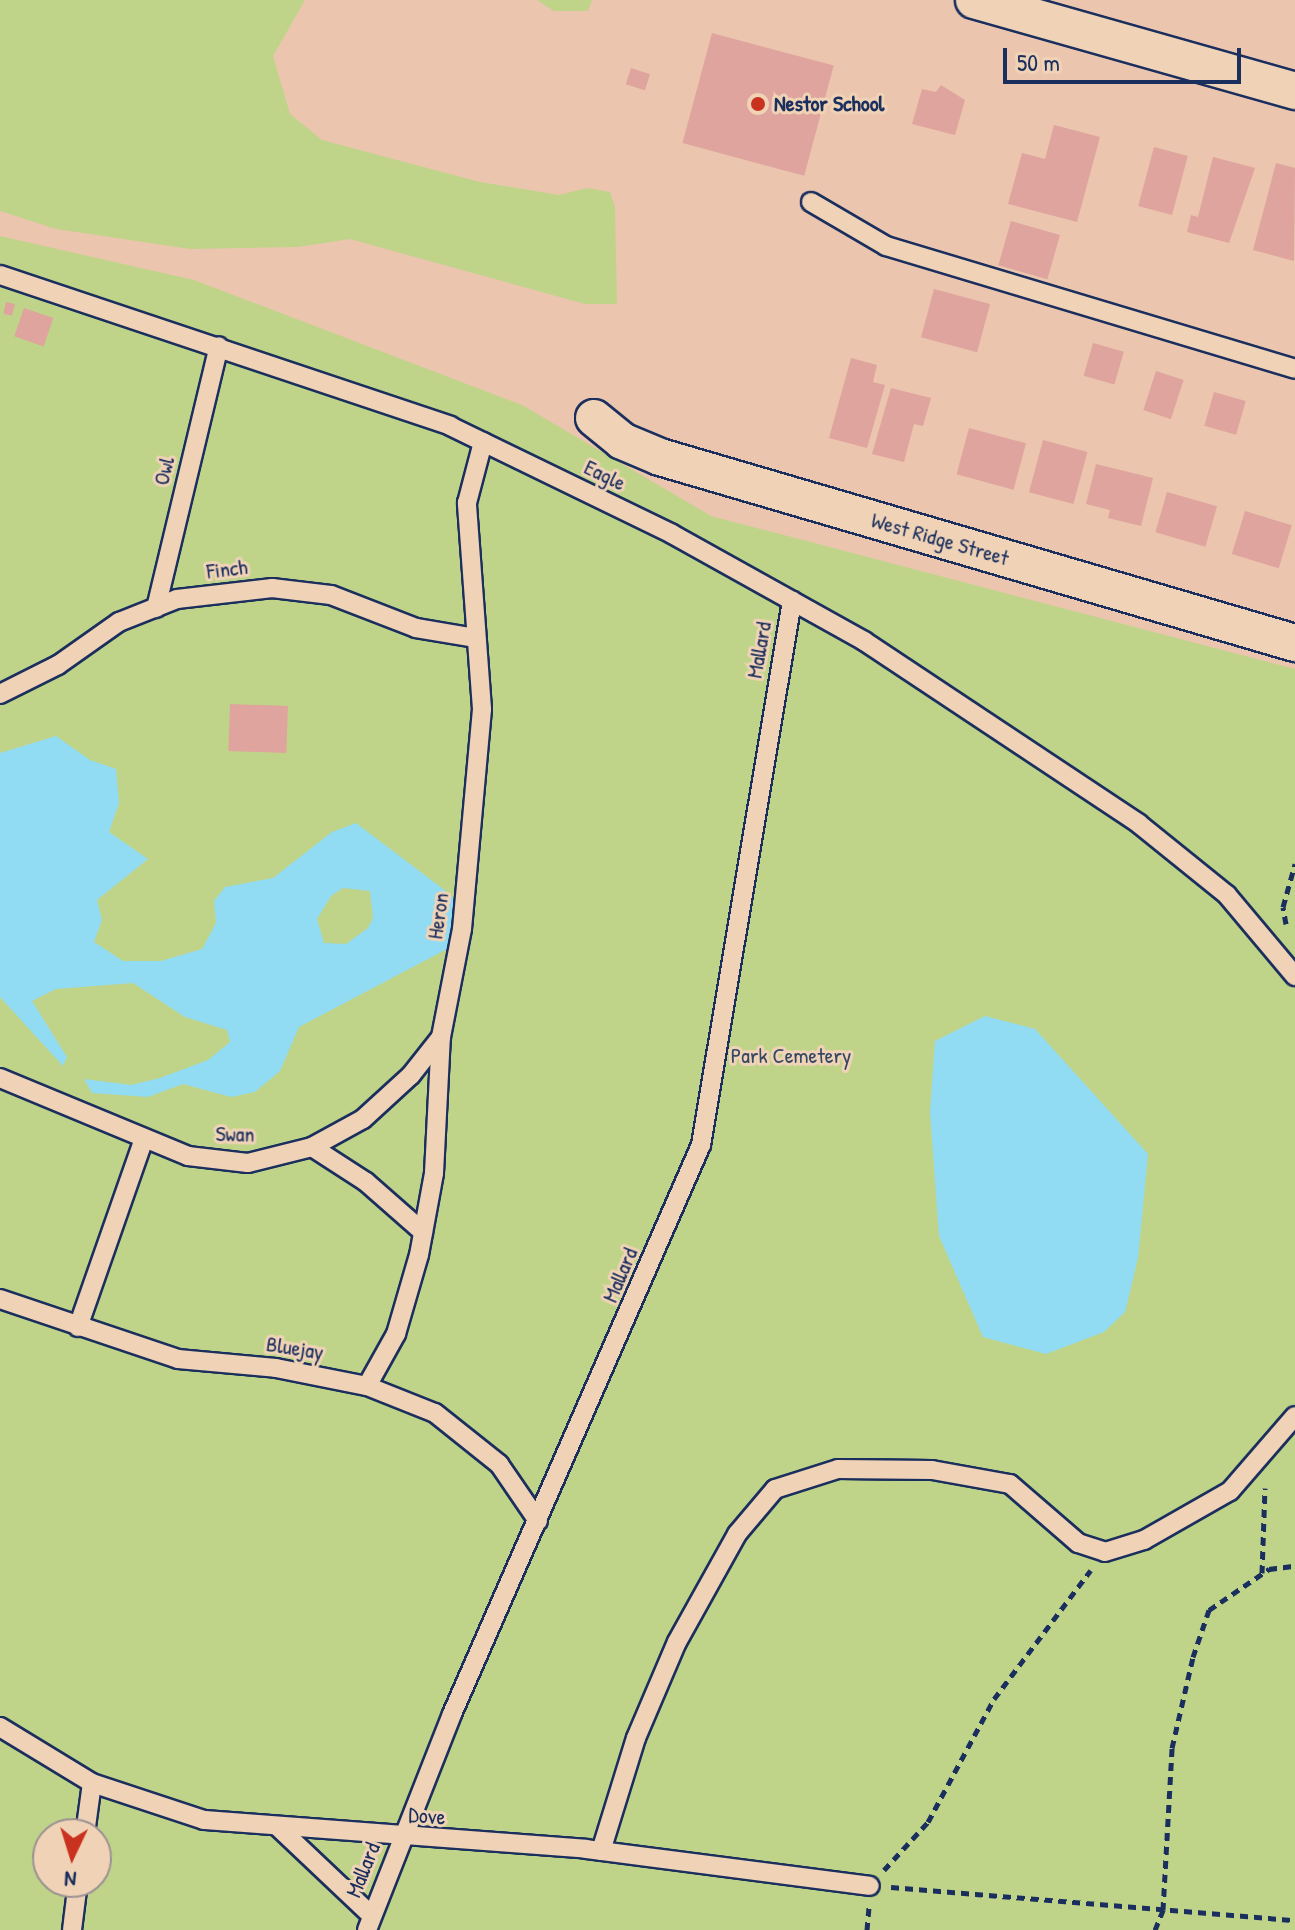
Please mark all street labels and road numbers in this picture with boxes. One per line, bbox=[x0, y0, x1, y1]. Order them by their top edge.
street label: Owl bbox=[148, 454, 180, 488]
street label: Eagle bbox=[580, 454, 630, 496]
street label: West Ridge Street bbox=[868, 507, 1012, 571]
street label: Finch bbox=[205, 553, 249, 585]
street label: Mallard bbox=[741, 620, 777, 680]
street label: Heron bbox=[422, 891, 454, 941]
street label: Swan bbox=[215, 1120, 255, 1148]
street label: Mallard bbox=[597, 1244, 643, 1306]
street label: Bluejay bbox=[264, 1330, 326, 1366]
street label: Dove bbox=[408, 1802, 446, 1830]
street label: Mallard bbox=[340, 1839, 386, 1901]

